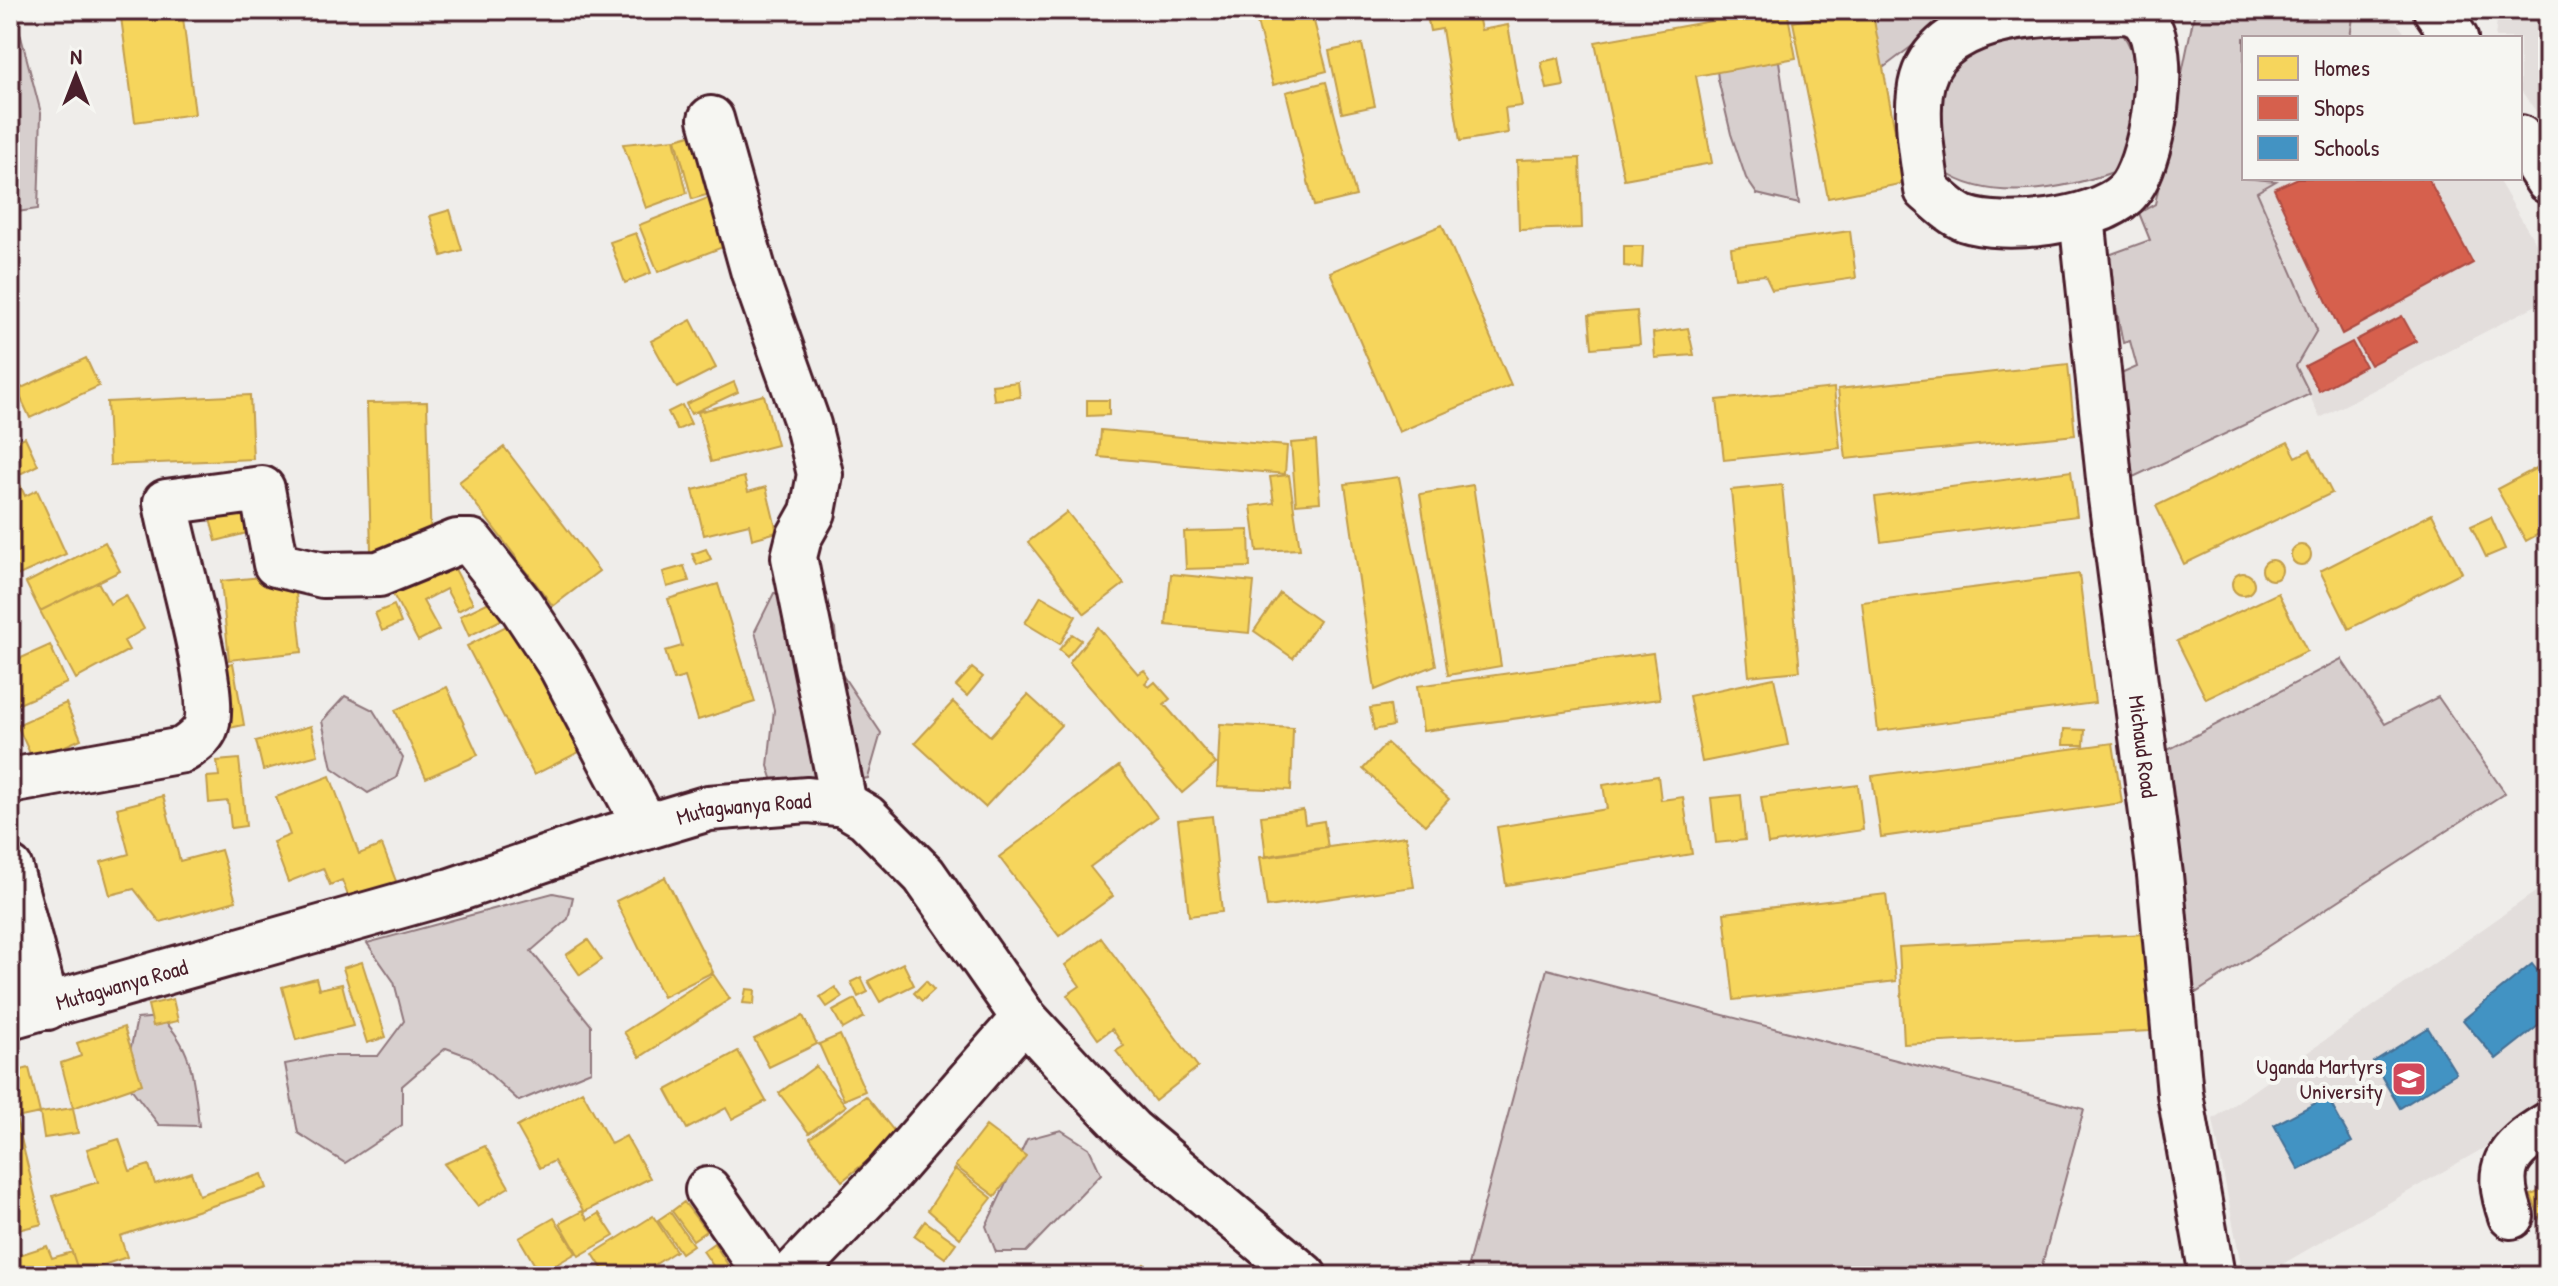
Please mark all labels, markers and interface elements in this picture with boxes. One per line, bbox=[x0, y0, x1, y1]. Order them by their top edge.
north arrow bbox=[36, 36, 116, 116]
legend bbox=[2242, 36, 2522, 180]
text: N bbox=[70, 41, 82, 71]
text: Homes bbox=[2314, 51, 2370, 83]
text: Shops bbox=[2314, 91, 2364, 123]
text: Schools bbox=[2314, 131, 2379, 163]
street label: Michaud Road bbox=[2122, 693, 2165, 800]
street label: Mutagwanya Road bbox=[673, 785, 813, 832]
street label: Mutagwanya Road bbox=[52, 951, 191, 1017]
place label: Uganda Martyrs University bbox=[2256, 1051, 2383, 1106]
school or university icon: Uganda Martyrs University bbox=[2390, 1060, 2428, 1098]

